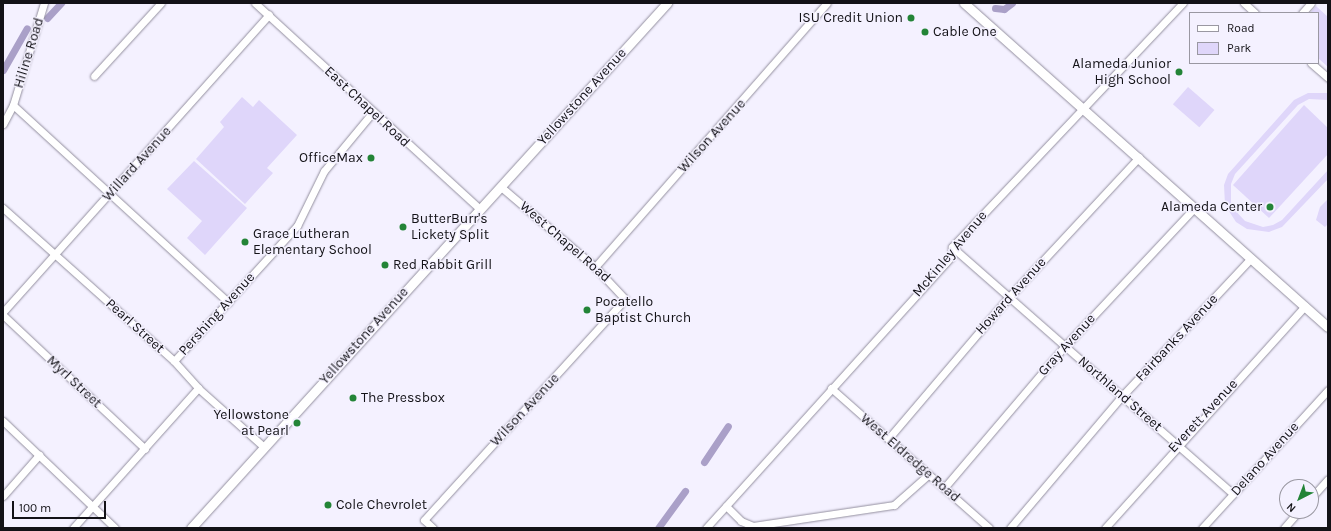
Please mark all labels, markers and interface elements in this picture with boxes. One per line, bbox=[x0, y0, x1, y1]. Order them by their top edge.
place label: ISU Credit Union bbox=[798, 10, 903, 26]
legend bbox=[1189, 12, 1319, 64]
marker: ISU Credit Union bbox=[906, 13, 916, 23]
street label: Hiline Road bbox=[10, 16, 48, 90]
text: Road bbox=[1227, 21, 1255, 35]
place label: Cable One bbox=[933, 24, 997, 40]
marker: Cable One bbox=[920, 27, 930, 37]
text: Park bbox=[1227, 41, 1251, 55]
street label: Yellowstone Avenue bbox=[534, 45, 630, 149]
place label: Alameda Junior High School bbox=[1072, 56, 1171, 88]
street label: East Chapel Road bbox=[321, 63, 413, 151]
marker: Alameda Junior High School bbox=[1174, 67, 1184, 77]
street label: Wilson Avenue bbox=[674, 96, 750, 176]
street label: Willard Avenue bbox=[99, 123, 175, 205]
place label: OfficeMax bbox=[299, 150, 363, 166]
marker: OfficeMax bbox=[366, 153, 376, 163]
street label: West Chapel Road bbox=[516, 198, 614, 286]
place label: Alameda Center bbox=[1161, 199, 1262, 215]
marker: Alameda Center bbox=[1265, 202, 1275, 212]
street label: McKinley Avenue bbox=[909, 208, 991, 300]
place label: ButterBurr's Lickety Split bbox=[411, 211, 489, 244]
marker: ButterBurr's Lickety Split bbox=[398, 222, 408, 232]
place label: Grace Lutheran Elementary School bbox=[253, 226, 372, 258]
marker: Grace Lutheran Elementary School bbox=[240, 237, 250, 247]
street label: Howard Avenue bbox=[972, 254, 1050, 338]
place label: Red Rabbit Grill bbox=[393, 257, 492, 273]
marker: Red Rabbit Grill bbox=[380, 260, 390, 270]
street label: Pershing Avenue bbox=[175, 269, 259, 359]
street label: Yellowstone Avenue bbox=[316, 284, 412, 388]
street label: Fairbanks Avenue bbox=[1132, 291, 1222, 385]
place label: Pocatello Baptist Church bbox=[595, 294, 691, 326]
street label: Pearl Street bbox=[102, 295, 168, 357]
marker: Pocatello Baptist Church bbox=[582, 305, 592, 315]
street label: Gray Avenue bbox=[1035, 311, 1099, 379]
street label: Myrl Street bbox=[43, 352, 105, 412]
street label: Northland Street bbox=[1074, 353, 1166, 435]
street label: Wilson Avenue bbox=[487, 370, 563, 450]
street label: Everett Avenue bbox=[1165, 376, 1241, 456]
place label: The Pressbox bbox=[361, 390, 445, 406]
marker: The Pressbox bbox=[348, 393, 358, 403]
place label: Yellowstone at Pearl bbox=[213, 407, 289, 440]
street label: West Eldredge Road bbox=[857, 410, 963, 506]
marker: Yellowstone at Pearl bbox=[292, 418, 302, 428]
street label: Delano Avenue bbox=[1227, 419, 1303, 499]
north arrow bbox=[1279, 479, 1319, 519]
scale bar bbox=[14, 493, 108, 519]
place label: Cole Chevrolet bbox=[336, 497, 427, 513]
marker: Cole Chevrolet bbox=[323, 500, 333, 510]
text: N bbox=[1284, 500, 1299, 515]
text: 100 m bbox=[19, 501, 51, 515]

